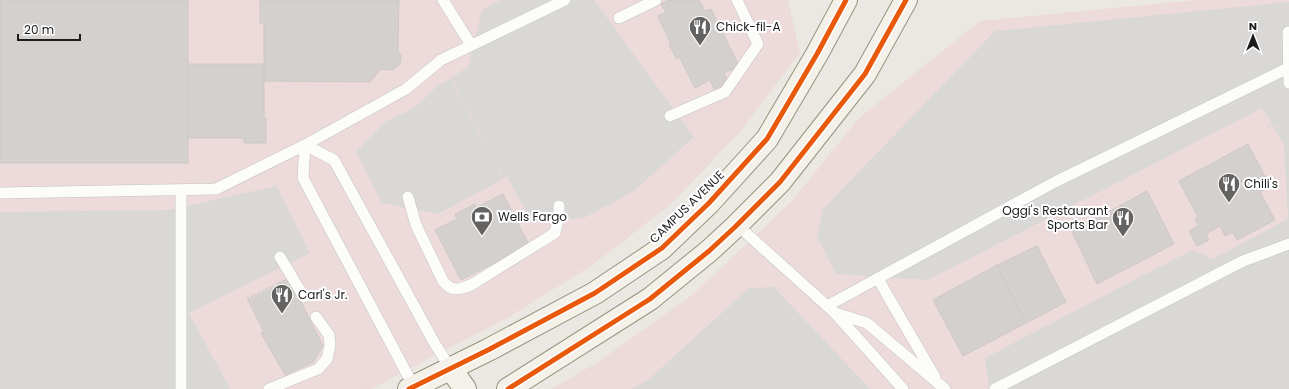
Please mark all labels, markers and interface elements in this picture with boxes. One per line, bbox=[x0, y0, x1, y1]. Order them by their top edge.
restaurant icon: Chick-fil-A bbox=[687, 14, 713, 47]
scale bar bbox=[18, 16, 80, 42]
north arrow bbox=[1233, 16, 1273, 56]
place label: Chick-fil-A bbox=[716, 18, 781, 35]
text: N bbox=[1249, 18, 1257, 34]
text: 20 m bbox=[24, 21, 54, 38]
street label: CAMPUS AVENUE bbox=[645, 166, 728, 247]
restaurant icon: Chili's bbox=[1216, 171, 1242, 204]
place label: Chili's bbox=[1244, 175, 1278, 192]
place label: Oggi's Restaurant Sports Bar bbox=[1002, 202, 1109, 233]
bank icon: Wells Fargo bbox=[469, 204, 495, 237]
restaurant icon: Oggi's Restaurant Sports Bar bbox=[1110, 205, 1136, 238]
place label: Wells Fargo bbox=[498, 208, 567, 225]
restaurant icon: Carl's Jr. bbox=[269, 282, 295, 315]
place label: Carl's Jr. bbox=[298, 286, 348, 303]

